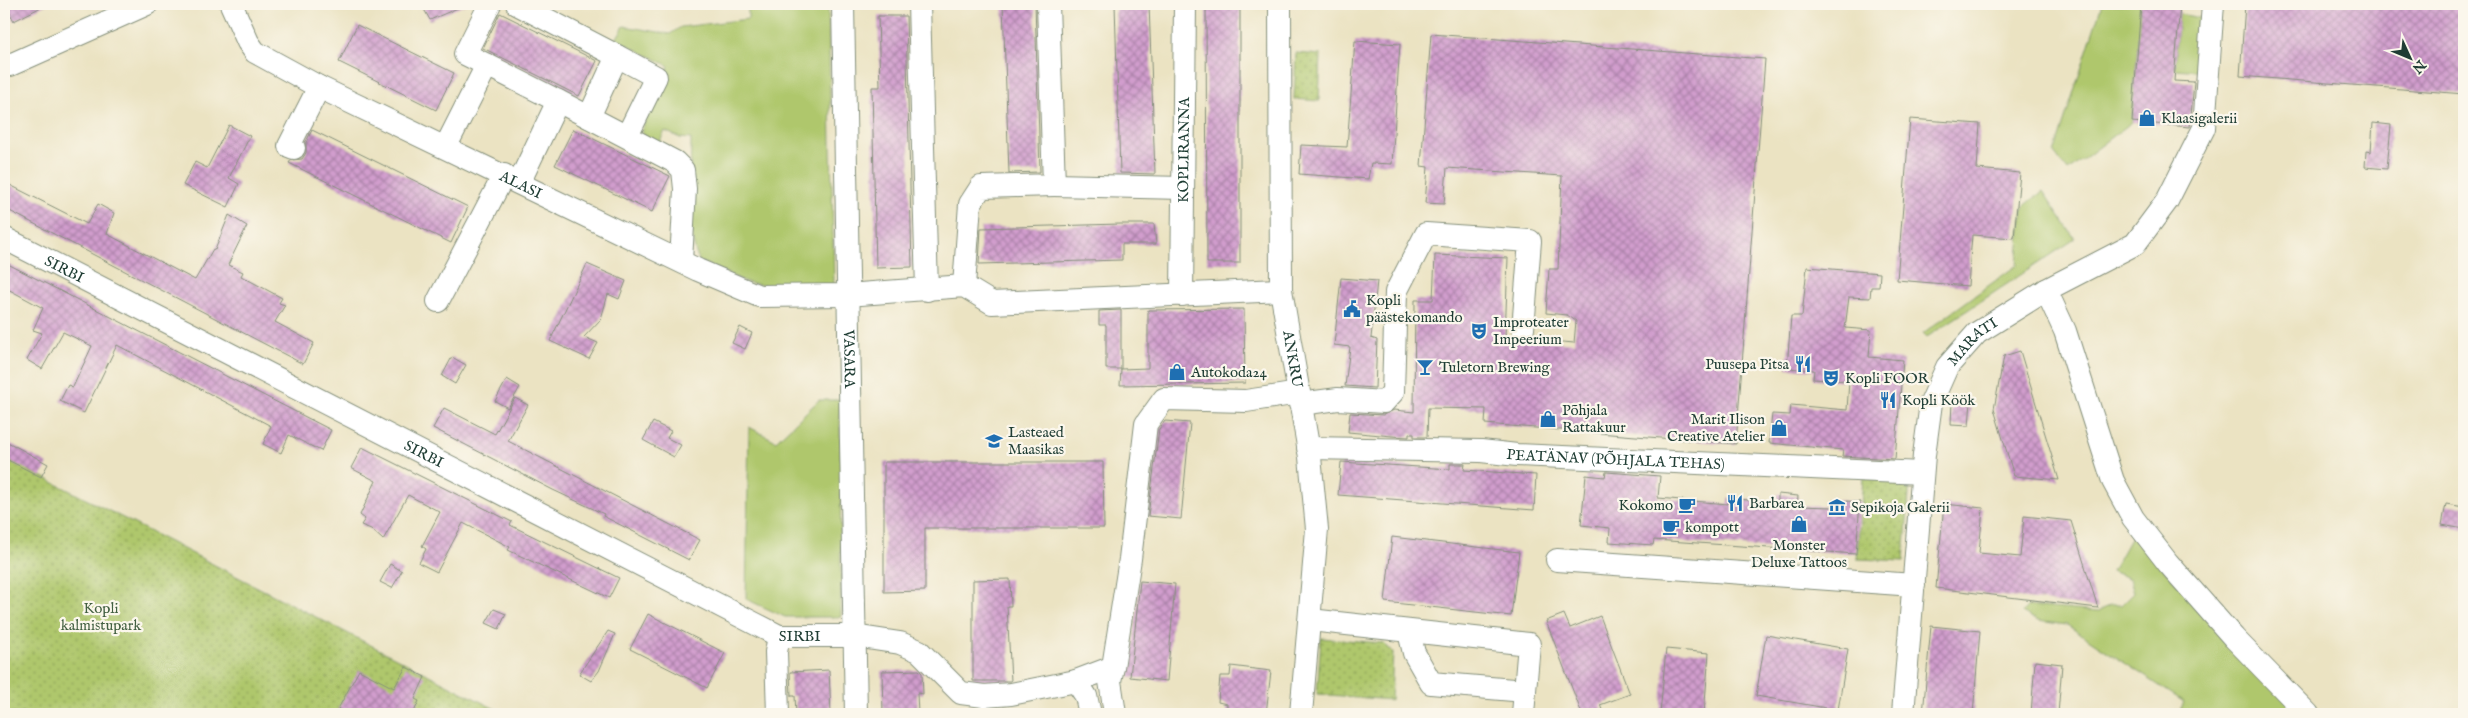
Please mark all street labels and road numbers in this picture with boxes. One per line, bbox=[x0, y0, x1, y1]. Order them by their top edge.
street label: KOPLIRANNA bbox=[1173, 96, 1194, 203]
street label: ALASI bbox=[496, 166, 546, 203]
street label: SIRBI bbox=[42, 251, 88, 287]
street label: MARATI bbox=[1943, 313, 2001, 370]
street label: VASARA bbox=[839, 328, 860, 389]
street label: ANKRU bbox=[1279, 328, 1307, 389]
street label: SIRBI bbox=[401, 436, 447, 472]
street label: PEATÄNAV (PÕHJALA TEHAS) bbox=[1506, 444, 1725, 474]
street label: SIRBI bbox=[779, 627, 821, 646]

